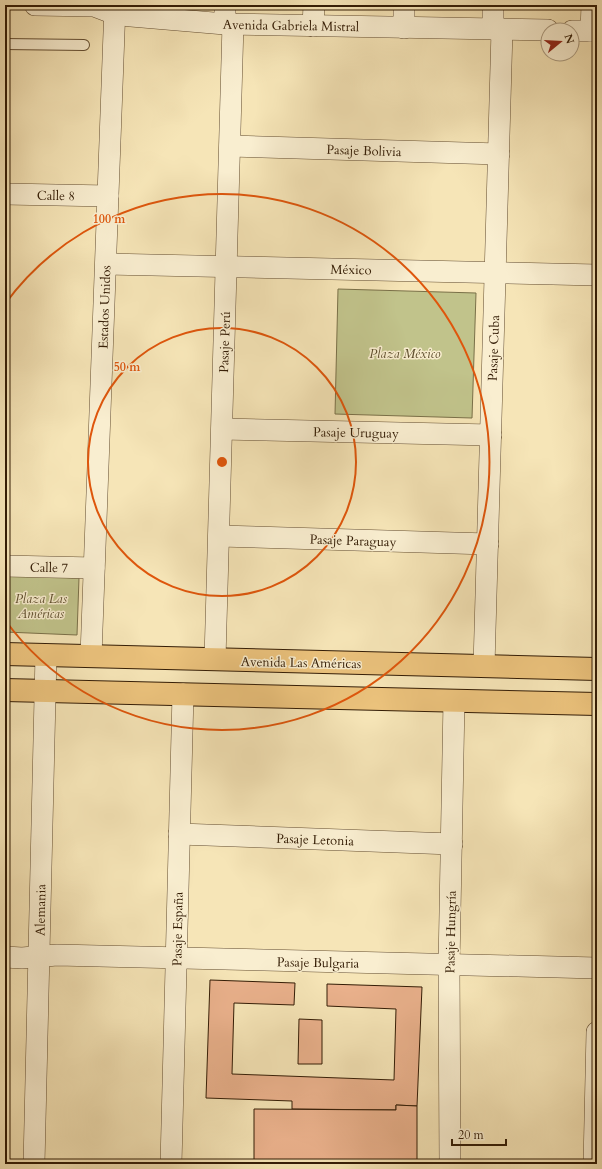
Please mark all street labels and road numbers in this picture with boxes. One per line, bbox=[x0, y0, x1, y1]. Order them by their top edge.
street label: Avenida Gabriela Mistral bbox=[223, 16, 360, 36]
street label: Pasaje Bolivia bbox=[326, 141, 402, 161]
street label: Calle 8 bbox=[37, 187, 75, 205]
street label: México bbox=[330, 261, 372, 279]
street label: Estados Unidos bbox=[95, 265, 115, 349]
street label: Pasaje Perú bbox=[215, 311, 235, 373]
street label: Pasaje Cuba bbox=[484, 314, 504, 381]
street label: Pasaje Uruguay bbox=[313, 423, 399, 443]
street label: Pasaje Paraguay bbox=[309, 530, 397, 552]
street label: Calle 7 bbox=[30, 559, 69, 577]
street label: Avenida Las Américas bbox=[241, 653, 361, 673]
street label: Pasaje Letonia bbox=[276, 830, 355, 850]
street label: Alemania bbox=[32, 884, 50, 936]
street label: Pasaje Hungría bbox=[441, 890, 461, 974]
street label: Pasaje España bbox=[168, 891, 188, 966]
street label: Pasaje Bulgaria bbox=[277, 953, 360, 973]

